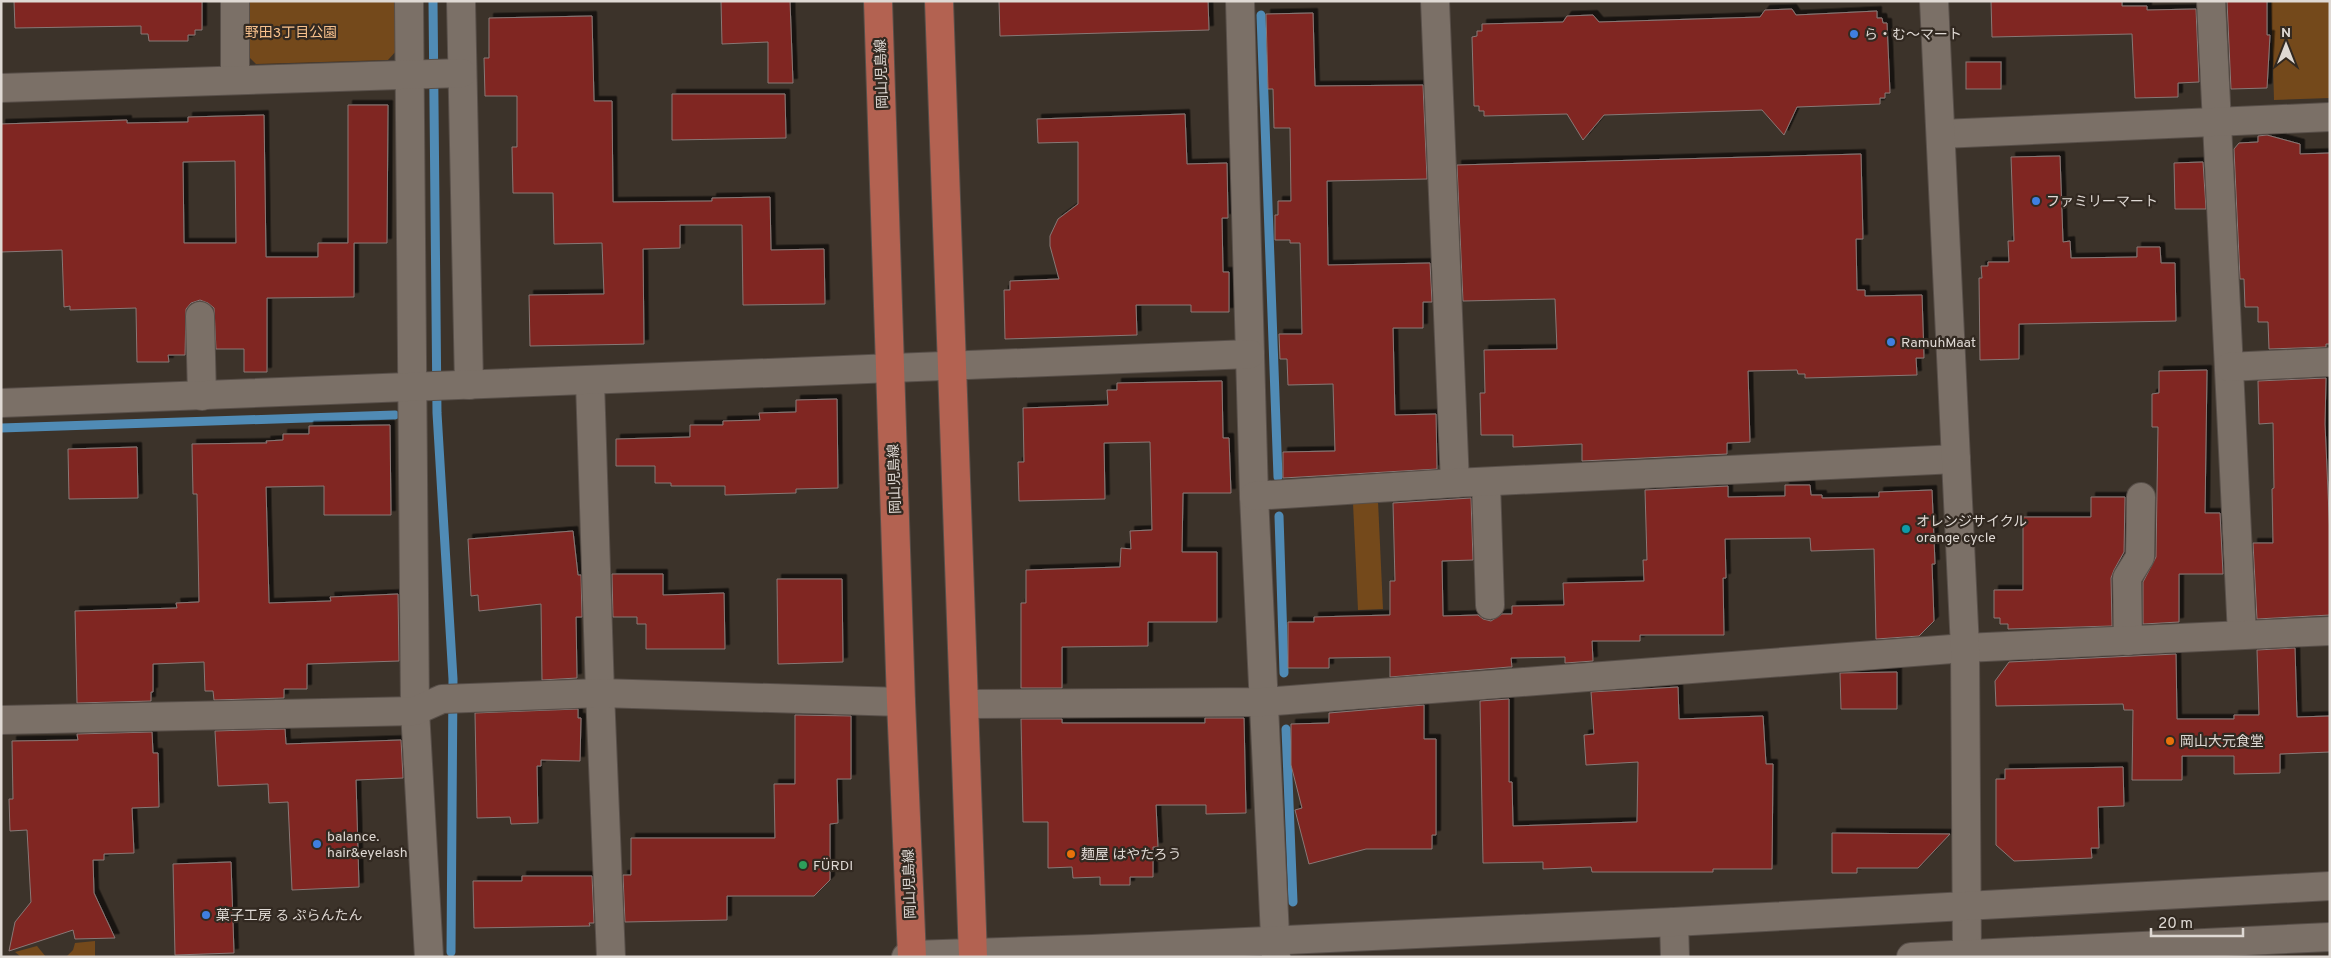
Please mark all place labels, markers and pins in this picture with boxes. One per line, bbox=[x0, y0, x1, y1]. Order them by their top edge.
place label: ら・む～マート bbox=[1864, 27, 1962, 44]
marker: ら・む～マート bbox=[1848, 28, 1860, 40]
place label: ファミリーマート bbox=[2046, 194, 2158, 211]
marker: ファミリーマート bbox=[2030, 195, 2042, 207]
place label: RamuhMaat bbox=[1901, 335, 1976, 352]
marker: RamuhMaat bbox=[1885, 336, 1897, 348]
place label: オレンジサイクル orange cycle bbox=[1916, 514, 2027, 547]
marker: オレンジサイクル orange cycle bbox=[1900, 523, 1912, 535]
place label: 岡山大元食堂 bbox=[2180, 734, 2264, 751]
marker: 岡山大元食堂 bbox=[2164, 735, 2176, 747]
place label: balance. hair&eyelash bbox=[327, 829, 408, 862]
marker: balance. hair&eyelash bbox=[311, 838, 323, 850]
place label: 麺屋 はやたろう bbox=[1081, 847, 1181, 864]
marker: 麺屋 はやたろう bbox=[1065, 848, 1077, 860]
place label: FÜRDI bbox=[813, 857, 853, 875]
marker: FÜRDI bbox=[797, 859, 809, 871]
place label: 菓子工房 る ぷらんたん bbox=[216, 908, 363, 925]
marker: 菓子工房 る ぷらんたん bbox=[200, 909, 212, 921]

